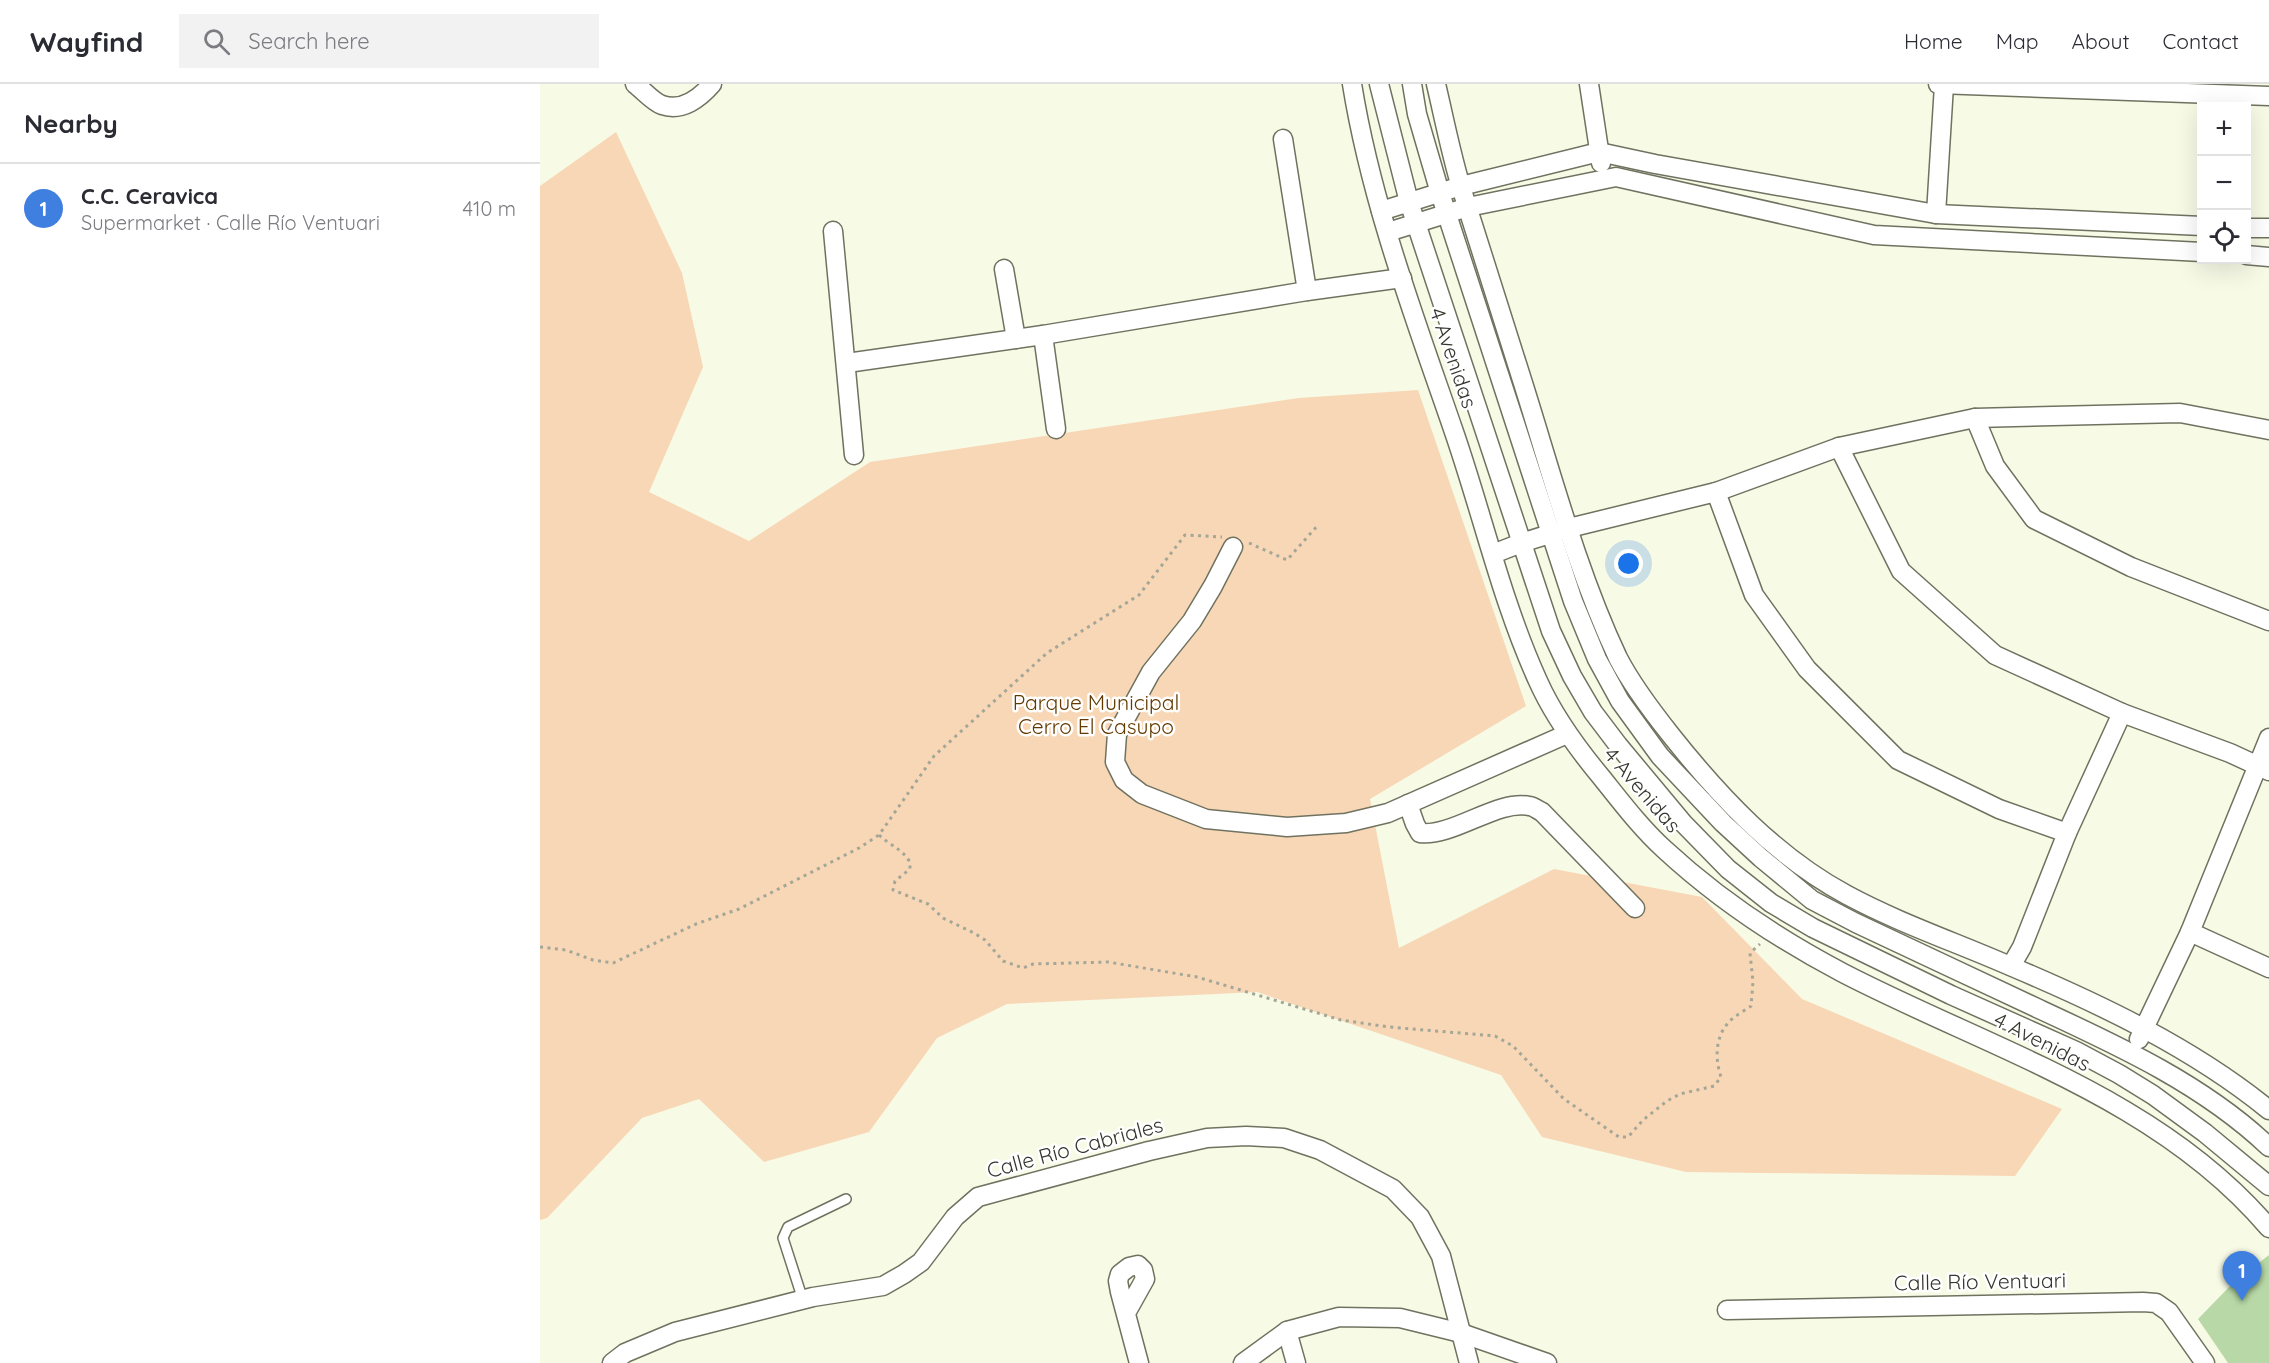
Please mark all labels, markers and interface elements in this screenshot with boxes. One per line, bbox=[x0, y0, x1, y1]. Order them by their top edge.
search box bbox=[179, 14, 599, 68]
text: Wayfind bbox=[30, 24, 143, 59]
icon: search bbox=[200, 25, 233, 58]
text: Search here bbox=[248, 27, 370, 55]
text: Home bbox=[1904, 28, 1963, 54]
text: Map bbox=[1996, 28, 2039, 54]
text: About bbox=[2072, 28, 2130, 54]
text: Contact bbox=[2163, 28, 2239, 54]
map controls bbox=[2197, 102, 2251, 264]
button: + bbox=[2197, 102, 2251, 156]
text: Nearby bbox=[24, 107, 118, 140]
button: − bbox=[2197, 156, 2251, 210]
text: C.C. Ceravica bbox=[81, 182, 218, 210]
text: 1 bbox=[40, 196, 47, 221]
text: 410 m bbox=[463, 196, 516, 221]
text: Supermarket · Calle Río Ventuari bbox=[81, 210, 380, 235]
button: locate bbox=[2197, 210, 2251, 264]
street label: 4 Avenidas bbox=[1425, 304, 1483, 411]
your location bbox=[1614, 549, 1643, 578]
park label: Parque Municipal Cerro El Casupo bbox=[1013, 689, 1179, 739]
street label: 4 Avenidas bbox=[1599, 741, 1687, 837]
street label: 4 Avenidas bbox=[1990, 1006, 2095, 1076]
street label: Calle Río Cabriales bbox=[984, 1111, 1166, 1183]
pin: 1 bbox=[2222, 1252, 2262, 1301]
street label: Calle Río Ventuari bbox=[1894, 1266, 2066, 1296]

